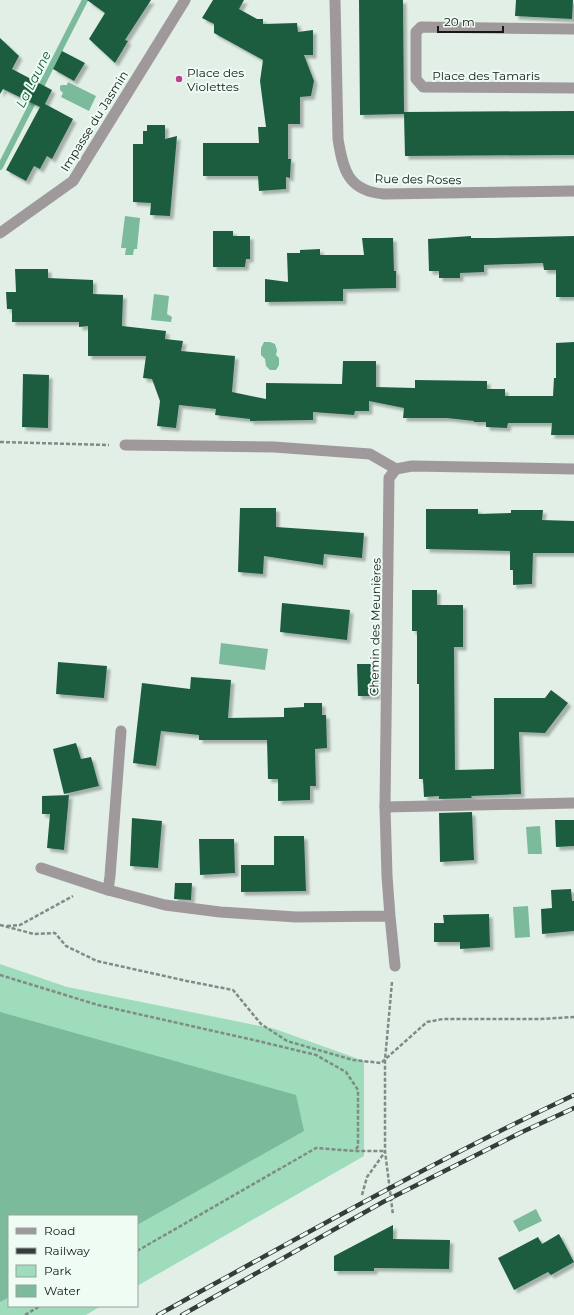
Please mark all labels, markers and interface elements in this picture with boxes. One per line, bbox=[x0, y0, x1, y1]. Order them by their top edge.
scale bar bbox=[438, 8, 503, 34]
text: 20 m bbox=[444, 14, 475, 29]
water label: La Laune bbox=[12, 48, 54, 110]
place label: Place des Violettes bbox=[187, 65, 244, 94]
street label: Impasse du Jasmin bbox=[57, 68, 131, 174]
street label: Place des Tamaris bbox=[432, 68, 540, 83]
marker: Place des Violettes bbox=[174, 74, 184, 84]
street label: Rue des Roses bbox=[375, 171, 462, 187]
street label: Chemin des Meunières bbox=[366, 557, 384, 696]
legend bbox=[8, 1215, 138, 1307]
text: Road bbox=[44, 1223, 75, 1238]
text: Railway bbox=[44, 1243, 90, 1258]
text: Park bbox=[44, 1263, 72, 1278]
text: Water bbox=[44, 1283, 81, 1298]

